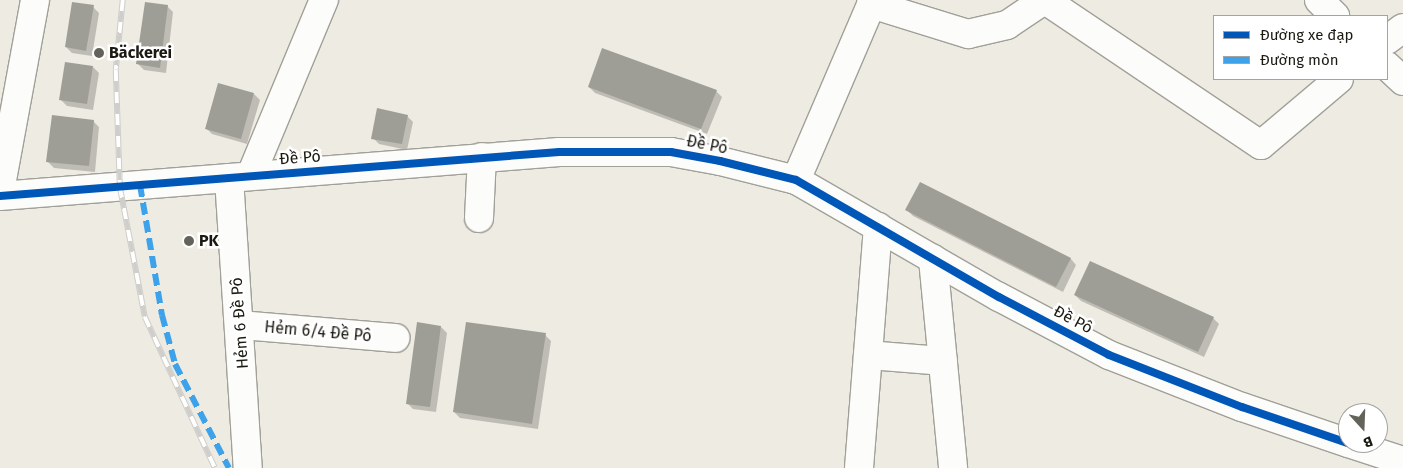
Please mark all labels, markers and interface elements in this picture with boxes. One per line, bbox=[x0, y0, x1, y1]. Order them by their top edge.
legend bbox=[1213, 15, 1388, 80]
text: Đường xe đạp bbox=[1260, 26, 1353, 44]
place label: Bäckerei bbox=[109, 43, 172, 63]
marker: Bäckerei bbox=[93, 47, 105, 59]
text: Đường mòn bbox=[1260, 51, 1338, 69]
street label: Đề Pô bbox=[685, 132, 729, 158]
street label: Đề Pô bbox=[279, 147, 321, 169]
place label: PK bbox=[199, 231, 219, 251]
marker: PK bbox=[183, 235, 195, 247]
street label: Hẻm 6 Đề Pô bbox=[227, 276, 253, 370]
street label: Đề Pô bbox=[1050, 302, 1096, 338]
street label: Hẻm 6/4 Đề Pô bbox=[264, 318, 372, 346]
north arrow bbox=[1338, 403, 1388, 453]
text: B bbox=[1361, 432, 1375, 451]

